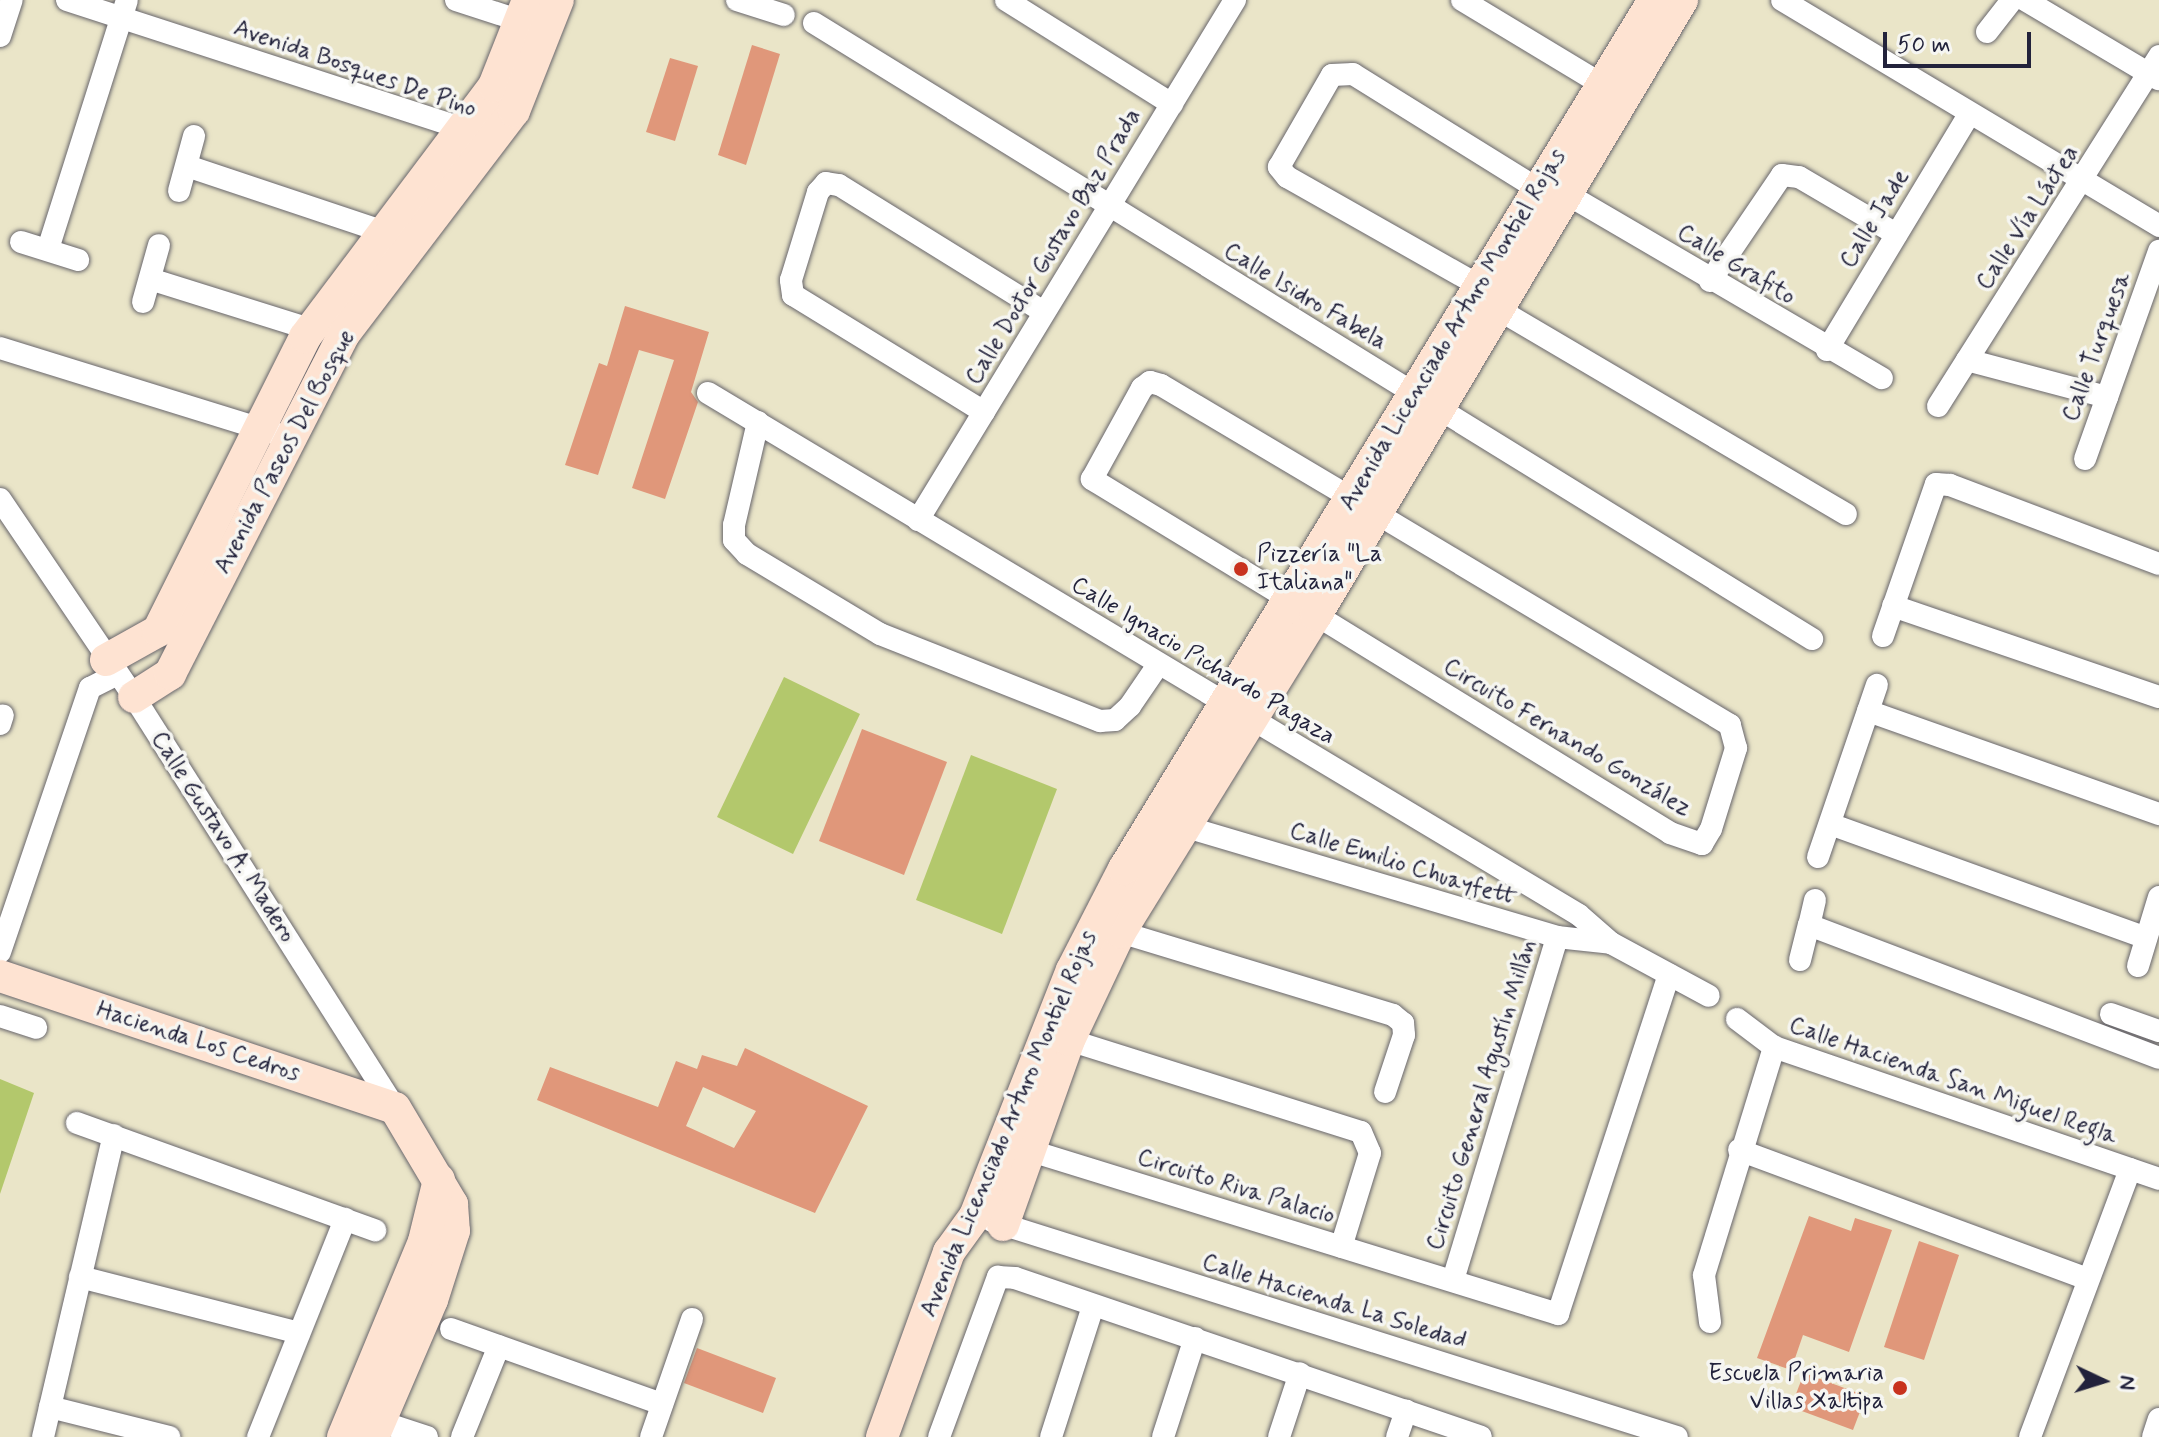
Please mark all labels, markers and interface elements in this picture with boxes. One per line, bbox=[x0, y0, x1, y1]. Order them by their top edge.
street label: Avenida Bosques De Pino bbox=[233, 15, 477, 123]
scale bar bbox=[1887, 16, 2035, 66]
text: 50 m bbox=[1897, 30, 1951, 61]
street label: Calle Doctor Gustavo Baz Prada bbox=[959, 102, 1149, 392]
street label: Calle Vía Láctea bbox=[1971, 140, 2085, 296]
street label: Avenida Licenciado Arturo Montiel Rojas bbox=[1333, 144, 1573, 516]
street label: Calle Jade bbox=[1835, 166, 1915, 272]
street label: Calle Grafito bbox=[1672, 219, 1800, 311]
street label: Calle Isidro Fabela bbox=[1216, 236, 1394, 358]
street label: Calle Turquesa bbox=[2058, 273, 2136, 421]
street label: Avenida Paseos Del Bosque bbox=[209, 327, 361, 577]
place label: Pizzería "La Italiana" bbox=[1257, 541, 1382, 597]
marker: Pizzería "La Italiana" bbox=[1232, 560, 1250, 578]
street label: Calle Ignacio Pichardo Pagaza bbox=[1064, 570, 1342, 752]
street label: Circuito Fernando González bbox=[1438, 653, 1696, 823]
street label: Calle Gustavo A. Madero bbox=[145, 727, 301, 947]
street label: Calle Emilio Chuayfett bbox=[1286, 817, 1520, 913]
street label: Avenida Licenciado Arturo Montiel Rojas bbox=[914, 926, 1104, 1322]
street label: Circuito General Agustín Millán bbox=[1423, 941, 1541, 1249]
street label: Hacienda Los Cedros bbox=[91, 995, 305, 1089]
street label: Calle Hacienda San Miguel Regla bbox=[1792, 1014, 2114, 1148]
street label: Circuito Riva Palacio bbox=[1134, 1143, 1338, 1231]
street label: Calle Hacienda La Soledad bbox=[1199, 1248, 1469, 1356]
north arrow bbox=[2063, 1341, 2143, 1421]
place label: Escuela Primaria Villas Xaltipa bbox=[1709, 1360, 1884, 1416]
text: N bbox=[2112, 1374, 2141, 1391]
marker: Escuela Primaria Villas Xaltipa bbox=[1891, 1379, 1909, 1397]

